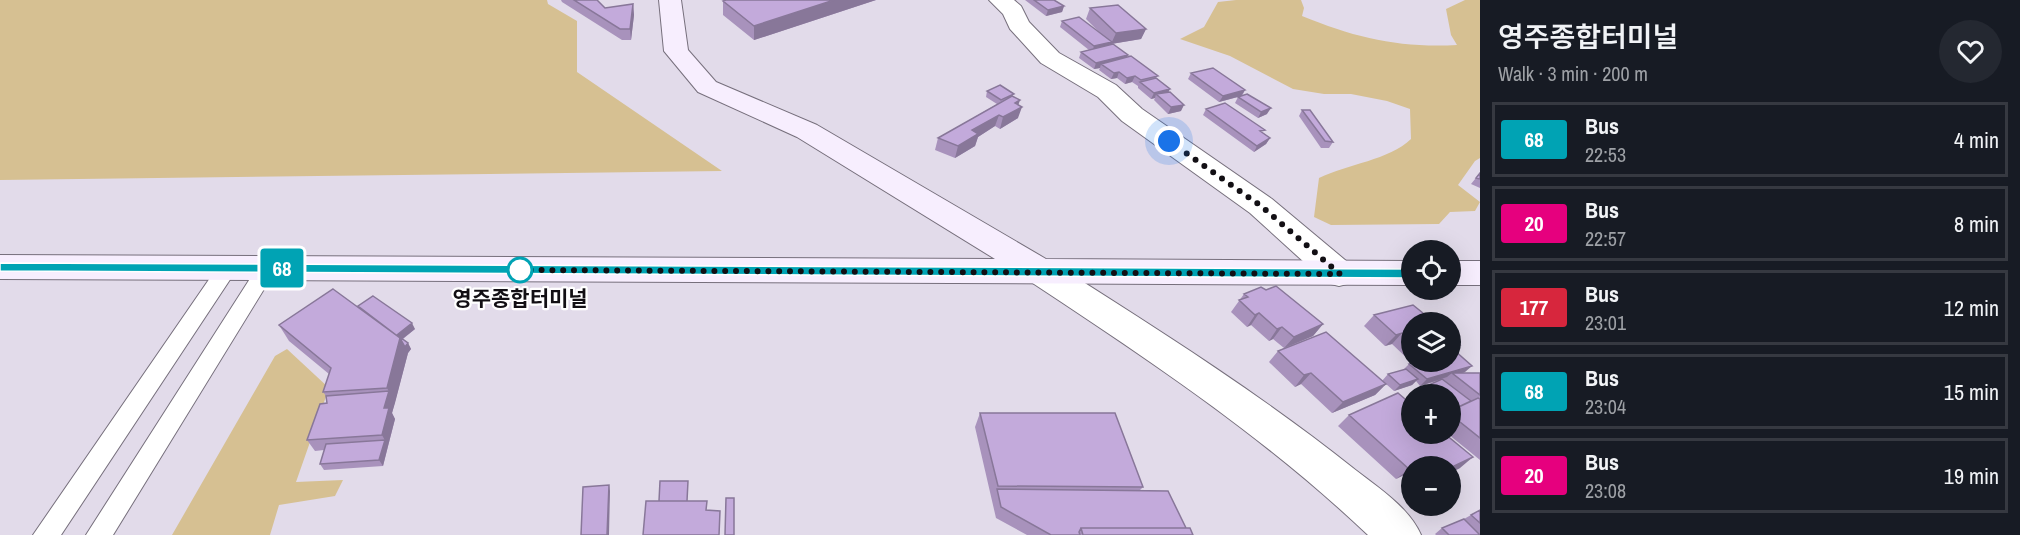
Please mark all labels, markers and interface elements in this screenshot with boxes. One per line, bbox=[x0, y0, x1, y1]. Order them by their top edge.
text: 영주종합터미널 bbox=[1498, 18, 1678, 56]
button: heart bbox=[1939, 20, 2002, 83]
text: Walk · 3 min · 200 m bbox=[1498, 60, 1648, 87]
text: Bus bbox=[1585, 111, 1619, 141]
text: 68 bbox=[1524, 125, 1544, 154]
text: 4 min bbox=[1954, 125, 1999, 155]
your location bbox=[1154, 126, 1184, 156]
text: 22:53 bbox=[1585, 141, 1626, 168]
text: Bus bbox=[1585, 195, 1619, 225]
text: 20 bbox=[1524, 209, 1544, 238]
text: 8 min bbox=[1954, 209, 1999, 239]
text: 22:57 bbox=[1585, 225, 1626, 252]
map controls bbox=[1401, 240, 1461, 516]
button: locate bbox=[1401, 240, 1461, 300]
line badge: 68 bbox=[255, 248, 309, 288]
text: 68 bbox=[272, 254, 292, 283]
marker: 영주종합터미널 bbox=[507, 257, 533, 283]
text: Bus bbox=[1585, 279, 1619, 309]
place label: 영주종합터미널 bbox=[452, 284, 588, 313]
text: 177 bbox=[1520, 293, 1548, 322]
text: 12 min bbox=[1944, 293, 1999, 323]
text: 23:01 bbox=[1585, 309, 1626, 336]
button: layers bbox=[1401, 312, 1461, 372]
text: Bus bbox=[1585, 363, 1619, 393]
text: 68 bbox=[1524, 377, 1544, 406]
text: 15 min bbox=[1944, 377, 1999, 407]
button: + bbox=[1401, 384, 1461, 444]
text: 23:04 bbox=[1585, 393, 1626, 420]
text: Bus bbox=[1585, 447, 1619, 477]
button: − bbox=[1401, 456, 1461, 516]
text: 20 bbox=[1524, 461, 1544, 490]
text: 19 min bbox=[1944, 461, 1999, 491]
text: 23:08 bbox=[1585, 477, 1626, 504]

